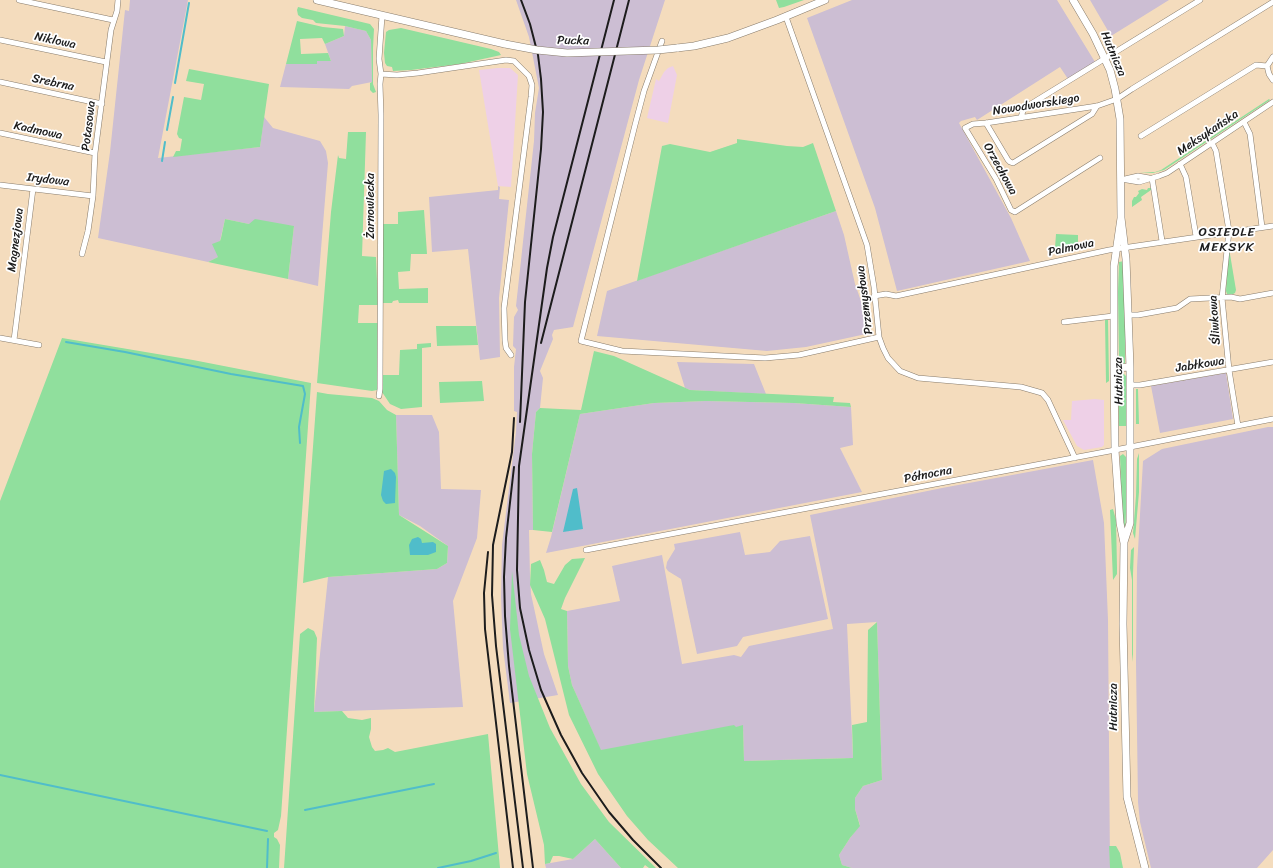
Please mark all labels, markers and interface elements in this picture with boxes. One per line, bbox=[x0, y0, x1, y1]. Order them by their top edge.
street label: Hutnicza bbox=[1097, 29, 1129, 79]
street label: Niklowa bbox=[33, 30, 77, 52]
street label: Pucka bbox=[557, 34, 589, 48]
street label: Srebrna bbox=[31, 72, 75, 94]
street label: Nowodworskiego bbox=[992, 91, 1080, 119]
street label: Potasowa bbox=[79, 100, 99, 152]
street label: Meksykańska bbox=[1175, 107, 1241, 159]
street label: Kadmowa bbox=[12, 119, 64, 143]
street label: Orzechowa bbox=[980, 140, 1020, 198]
street label: Irydowa bbox=[26, 170, 70, 190]
street label: Żarnowiecka bbox=[364, 173, 378, 239]
street label: Magnezjowa bbox=[5, 207, 27, 273]
district label: OSIEDLE MEKSYK bbox=[1199, 225, 1255, 256]
street label: Palmowa bbox=[1047, 236, 1095, 260]
street label: Przemysłowa bbox=[854, 265, 876, 335]
street label: Śliwkowa bbox=[1206, 295, 1224, 345]
street label: Jabłkowa bbox=[1175, 354, 1225, 376]
street label: Hutnicza bbox=[1111, 357, 1127, 405]
street label: Północna bbox=[903, 463, 953, 487]
street label: Hutnicza bbox=[1107, 683, 1121, 731]

